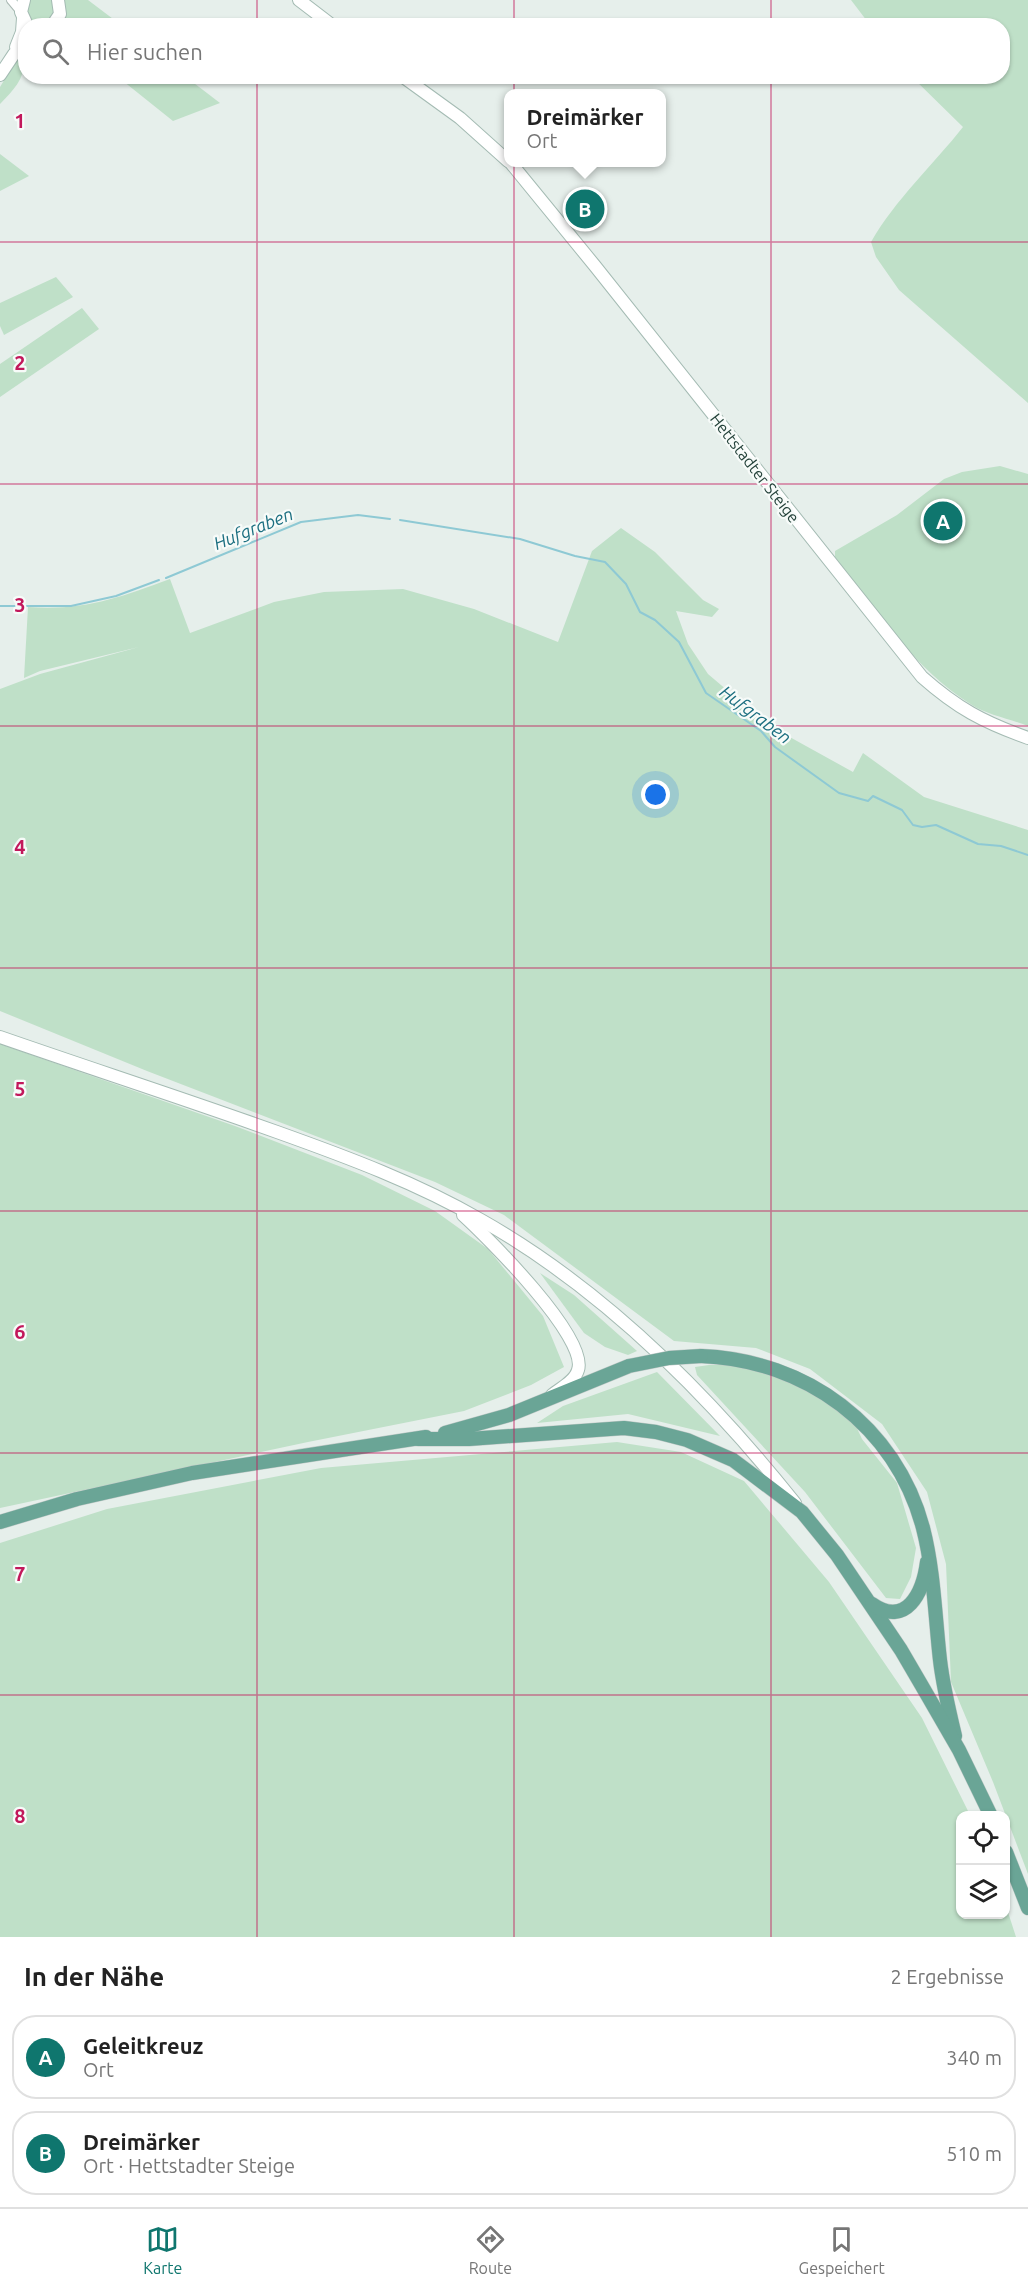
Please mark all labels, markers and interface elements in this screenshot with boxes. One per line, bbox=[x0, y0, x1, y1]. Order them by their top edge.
search box bbox=[18, 18, 1010, 84]
icon: search bbox=[39, 35, 72, 68]
text: Hier suchen bbox=[87, 39, 203, 64]
popup bbox=[504, 89, 666, 167]
text: Dreimärker bbox=[526, 104, 644, 129]
text: 1 bbox=[14, 109, 26, 132]
text: Ort bbox=[526, 129, 557, 152]
pin: B bbox=[566, 186, 604, 232]
text: 2 bbox=[14, 351, 26, 374]
street label: Hettstadter Steige bbox=[707, 410, 803, 526]
pin: A bbox=[924, 498, 962, 544]
water label: Hufgraben bbox=[210, 503, 296, 554]
text: 3 bbox=[14, 593, 26, 616]
water label: Hufgraben bbox=[716, 681, 795, 748]
your location bbox=[641, 780, 670, 809]
text: 4 bbox=[14, 835, 26, 858]
text: 5 bbox=[14, 1077, 26, 1100]
text: 6 bbox=[14, 1320, 26, 1343]
text: 7 bbox=[14, 1562, 26, 1585]
text: 8 bbox=[14, 1804, 26, 1827]
map controls bbox=[956, 1811, 1010, 1919]
button: locate bbox=[956, 1811, 1010, 1865]
button: layers bbox=[956, 1865, 1010, 1919]
text: In der Nähe bbox=[24, 1962, 164, 1991]
text: 2 Ergebnisse bbox=[890, 1965, 1004, 1988]
text: Geleitkreuz bbox=[83, 2033, 203, 2058]
text: A bbox=[38, 2046, 53, 2069]
text: 340 m bbox=[946, 2046, 1002, 2069]
text: Ort bbox=[83, 2058, 114, 2081]
text: Dreimärker bbox=[83, 2129, 200, 2154]
text: B bbox=[39, 2142, 52, 2165]
text: 510 m bbox=[946, 2142, 1002, 2165]
text: Ort · Hettstadter Steige bbox=[83, 2154, 295, 2177]
tab: Karte bbox=[143, 2223, 182, 2277]
tab: Route bbox=[469, 2223, 512, 2277]
tab: Gespeichert bbox=[799, 2223, 885, 2277]

